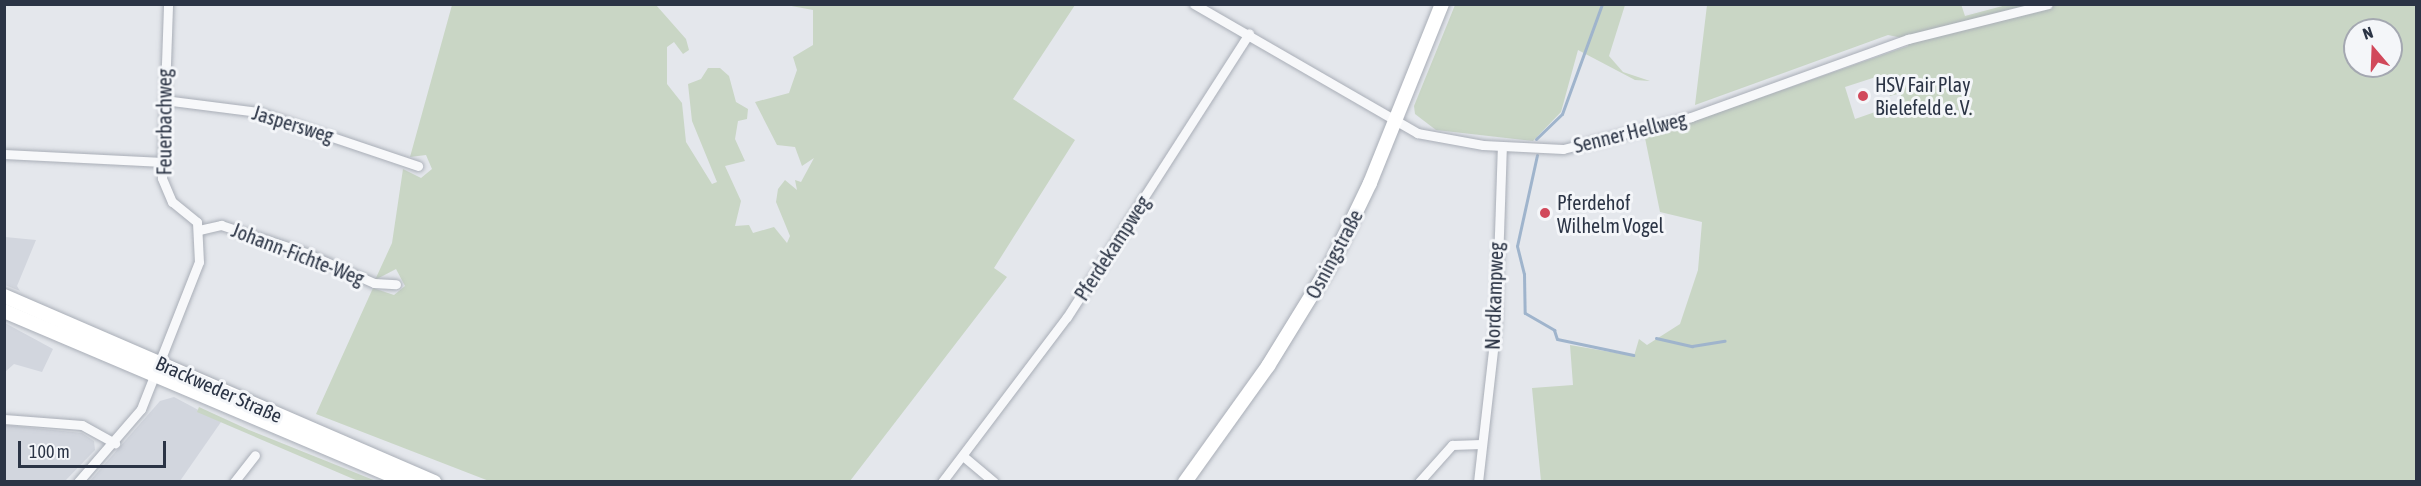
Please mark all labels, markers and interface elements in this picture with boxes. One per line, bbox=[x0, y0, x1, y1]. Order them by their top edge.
north arrow bbox=[2343, 18, 2403, 78]
text: N bbox=[2360, 23, 2375, 43]
street label: Feuerbachweg bbox=[152, 69, 176, 175]
place label: HSV Fair Play Bielefeld e. V. bbox=[1875, 72, 1972, 119]
marker: HSV Fair Play Bielefeld e. V. bbox=[1856, 89, 1870, 103]
street label: Jaspersweg bbox=[249, 100, 337, 148]
street label: Senner Hellweg bbox=[1571, 106, 1689, 158]
place label: Pferdehof Wilhelm Vogel bbox=[1557, 190, 1664, 237]
street label: Pferdekampweg bbox=[1069, 191, 1155, 305]
street label: Osningstraße bbox=[1301, 205, 1367, 303]
marker: Pferdehof Wilhelm Vogel bbox=[1538, 206, 1552, 220]
street label: Johann-Fichte-Weg bbox=[228, 218, 368, 290]
street label: Nordkampweg bbox=[1480, 242, 1508, 350]
street label: Brackweder Straße bbox=[152, 350, 286, 428]
scale bar bbox=[21, 429, 170, 467]
text: 100 m bbox=[29, 441, 70, 462]

